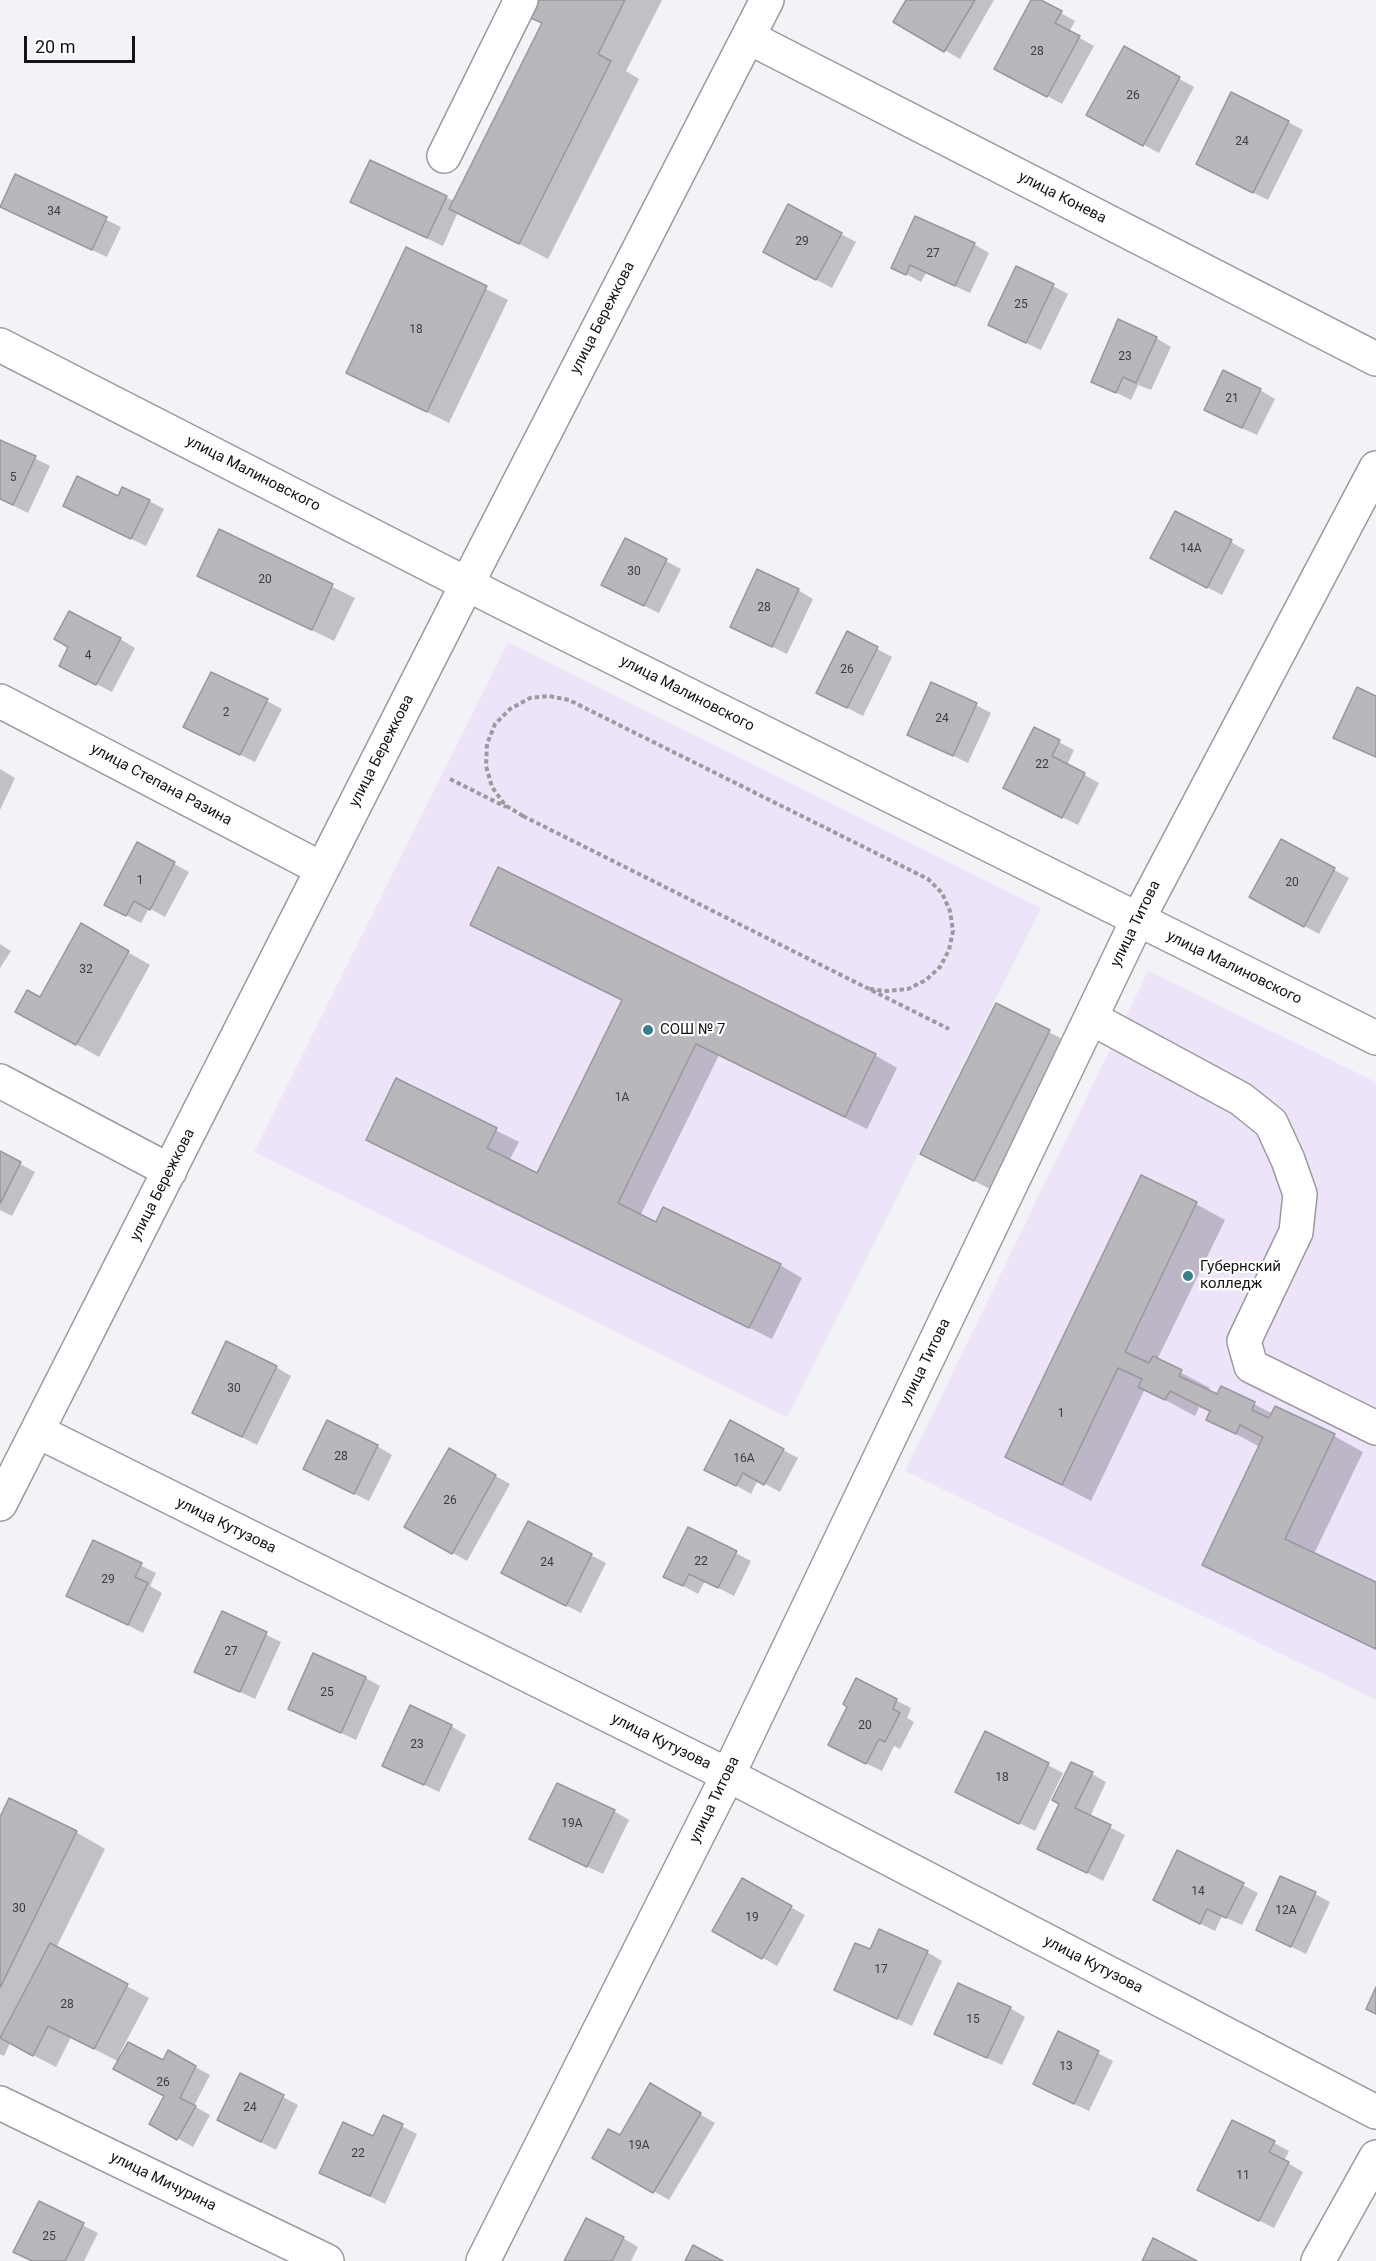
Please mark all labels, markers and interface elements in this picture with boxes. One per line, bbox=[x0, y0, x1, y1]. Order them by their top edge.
scale bar bbox=[27, 24, 138, 62]
text: 20 m bbox=[35, 36, 75, 57]
house number: 28 bbox=[1030, 45, 1044, 59]
house number: 26 bbox=[1126, 89, 1140, 103]
house number: 24 bbox=[1235, 135, 1249, 149]
street label: улица Конева bbox=[1015, 168, 1109, 228]
house number: 34 bbox=[47, 205, 61, 219]
house number: 29 bbox=[795, 235, 809, 249]
house number: 27 bbox=[926, 247, 940, 261]
street label: улица Бережкова bbox=[567, 259, 639, 377]
house number: 25 bbox=[1014, 298, 1028, 312]
house number: 18 bbox=[409, 323, 423, 337]
house number: 23 bbox=[1118, 350, 1132, 364]
house number: 21 bbox=[1225, 392, 1239, 406]
street label: улица Малиновского bbox=[183, 432, 323, 516]
house number: 5 bbox=[10, 471, 16, 485]
house number: 14А bbox=[1180, 542, 1202, 556]
house number: 30 bbox=[627, 565, 641, 579]
house number: 20 bbox=[258, 573, 272, 587]
house number: 28 bbox=[757, 601, 771, 615]
house number: 4 bbox=[85, 649, 91, 663]
street label: улица Малиновского bbox=[617, 652, 757, 736]
house number: 26 bbox=[840, 663, 854, 677]
street label: улица Бережкова bbox=[346, 692, 418, 810]
house number: 2 bbox=[223, 706, 229, 720]
house number: 24 bbox=[935, 712, 949, 726]
street label: улица Степана Разина bbox=[87, 740, 235, 830]
house number: 22 bbox=[1035, 758, 1049, 772]
house number: 1 bbox=[137, 874, 143, 888]
house number: 20 bbox=[1285, 876, 1299, 890]
street label: улица Титова bbox=[1107, 878, 1165, 970]
street label: улица Малиновского bbox=[1163, 927, 1305, 1009]
house number: 32 bbox=[79, 963, 93, 977]
place label: СОШ № 7 bbox=[660, 1021, 725, 1039]
marker: СОШ № 7 bbox=[641, 1023, 655, 1037]
house number: 1А bbox=[615, 1091, 629, 1105]
street label: улица Бережкова bbox=[127, 1126, 199, 1244]
place label: Губернский колледж bbox=[1200, 1258, 1281, 1293]
marker: Губернский колледж bbox=[1181, 1269, 1195, 1283]
street label: улица Титова bbox=[897, 1316, 955, 1408]
house number: 30 bbox=[227, 1382, 241, 1396]
house number: 1 bbox=[1058, 1407, 1064, 1421]
house number: 28 bbox=[334, 1450, 348, 1464]
house number: 16А bbox=[733, 1452, 755, 1466]
street label: улица Кутузова bbox=[173, 1494, 279, 1558]
house number: 26 bbox=[443, 1494, 457, 1508]
house number: 22 bbox=[694, 1555, 708, 1569]
house number: 24 bbox=[540, 1556, 554, 1570]
house number: 29 bbox=[101, 1573, 115, 1587]
house number: 27 bbox=[224, 1645, 238, 1659]
house number: 25 bbox=[320, 1686, 334, 1700]
street label: улица Кутузова bbox=[608, 1710, 714, 1774]
house number: 20 bbox=[858, 1719, 872, 1733]
house number: 23 bbox=[410, 1738, 424, 1752]
street label: улица Титова bbox=[686, 1754, 744, 1846]
house number: 18 bbox=[995, 1771, 1009, 1785]
house number: 19А bbox=[561, 1817, 583, 1831]
house number: 14 bbox=[1191, 1885, 1205, 1899]
house number: 30 bbox=[12, 1902, 26, 1916]
house number: 12А bbox=[1275, 1904, 1297, 1918]
house number: 19 bbox=[745, 1911, 759, 1925]
street label: улица Кутузова bbox=[1041, 1932, 1145, 1998]
house number: 17 bbox=[874, 1963, 888, 1977]
house number: 28 bbox=[60, 1998, 74, 2012]
house number: 15 bbox=[966, 2013, 980, 2027]
house number: 13 bbox=[1059, 2060, 1073, 2074]
house number: 26 bbox=[156, 2076, 170, 2090]
house number: 24 bbox=[243, 2101, 257, 2115]
house number: 19А bbox=[628, 2139, 650, 2153]
house number: 22 bbox=[351, 2147, 365, 2161]
street label: улица Мичурина bbox=[107, 2149, 219, 2215]
house number: 11 bbox=[1236, 2169, 1250, 2183]
house number: 25 bbox=[42, 2230, 56, 2244]

